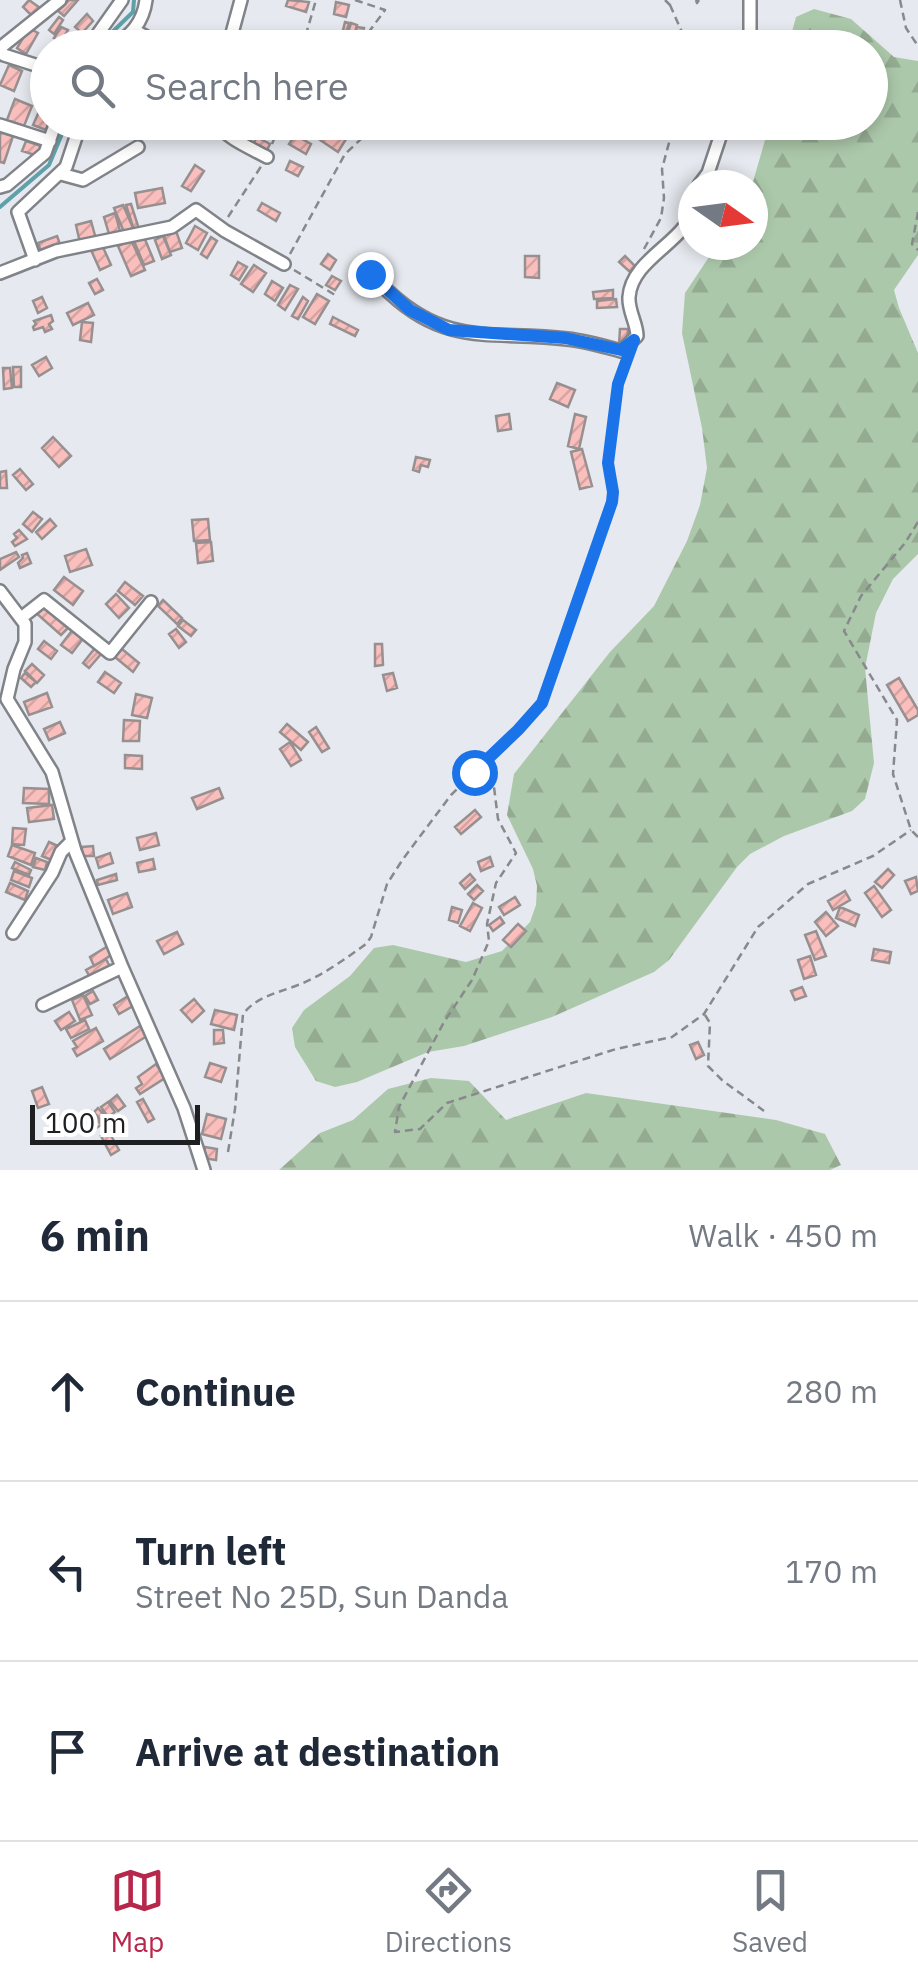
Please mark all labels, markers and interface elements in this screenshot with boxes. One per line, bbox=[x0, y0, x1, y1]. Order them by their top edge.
search box bbox=[30, 30, 888, 140]
icon: search bbox=[65, 58, 120, 113]
text: Search here bbox=[145, 61, 349, 110]
north arrow bbox=[678, 170, 768, 260]
route end bbox=[348, 252, 394, 298]
route start bbox=[452, 750, 498, 796]
scale bar bbox=[30, 1100, 200, 1144]
text: 100 m bbox=[45, 1104, 126, 1141]
text: 6 min bbox=[40, 1208, 150, 1263]
text: Walk · 450 m bbox=[689, 1214, 878, 1256]
icon: ahead bbox=[40, 1364, 95, 1419]
text: Continue bbox=[135, 1367, 296, 1416]
text: 280 m bbox=[785, 1370, 878, 1412]
text: Turn left bbox=[135, 1526, 286, 1575]
icon: left bbox=[40, 1544, 95, 1599]
text: 170 m bbox=[785, 1550, 878, 1592]
text: Street No 25D, Sun Danda bbox=[135, 1575, 508, 1617]
icon: arrive bbox=[40, 1724, 95, 1779]
text: Arrive at destination bbox=[135, 1727, 500, 1776]
tab: Map bbox=[110, 1863, 165, 1960]
tab: Directions bbox=[385, 1863, 512, 1960]
tab: Saved bbox=[732, 1863, 808, 1960]

